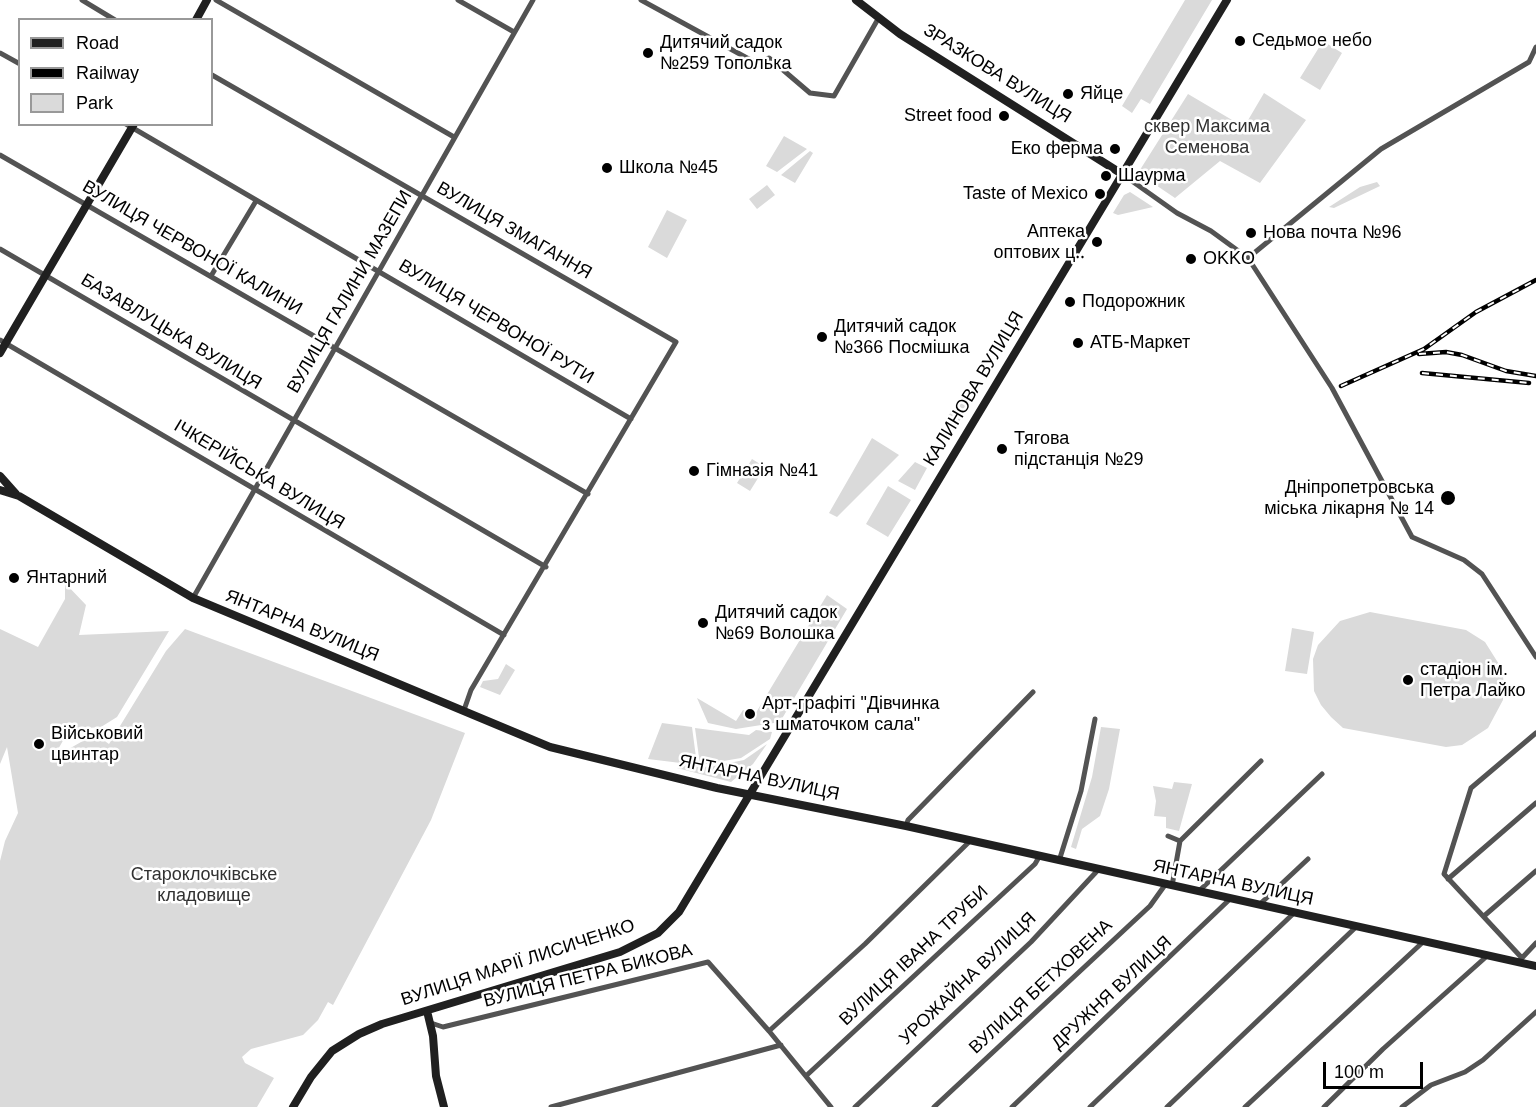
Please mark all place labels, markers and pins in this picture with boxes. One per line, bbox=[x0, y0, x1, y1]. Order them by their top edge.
place label: Седьмое небо bbox=[1252, 30, 1372, 52]
place label: Дитячий садок №259 Тополька bbox=[660, 32, 791, 74]
marker: Седьмое небо bbox=[1233, 34, 1247, 48]
marker: Дитячий садок №259 Тополька bbox=[641, 46, 655, 60]
place label: Яйце bbox=[1080, 83, 1123, 105]
marker: Яйце bbox=[1061, 87, 1075, 101]
place label: Street food bbox=[904, 105, 992, 127]
marker: Street food bbox=[997, 109, 1011, 123]
place label: Еко ферма bbox=[1011, 138, 1103, 160]
marker: Еко ферма bbox=[1108, 142, 1122, 156]
place label: Школа №45 bbox=[619, 157, 718, 179]
marker: Школа №45 bbox=[600, 161, 614, 175]
place label: Шаурма bbox=[1118, 165, 1186, 187]
marker: Шаурма bbox=[1099, 169, 1113, 183]
place label: Taste of Mexico bbox=[963, 183, 1088, 205]
marker: Taste of Mexico bbox=[1093, 187, 1107, 201]
place label: Аптека оптових ц‥ bbox=[994, 221, 1085, 264]
place label: Нова почта №96 bbox=[1263, 222, 1402, 244]
marker: Нова почта №96 bbox=[1244, 226, 1258, 240]
marker: Аптека оптових ц‥ bbox=[1090, 235, 1104, 249]
place label: OKKO bbox=[1203, 248, 1255, 270]
marker: OKKO bbox=[1184, 252, 1198, 266]
place label: Подорожник bbox=[1082, 291, 1185, 313]
marker: Подорожник bbox=[1063, 295, 1077, 309]
place label: Дитячий садок №366 Посмішка bbox=[834, 316, 969, 358]
marker: Дитячий садок №366 Посмішка bbox=[815, 330, 829, 344]
place label: АТБ-Маркет bbox=[1090, 332, 1190, 354]
marker: АТБ-Маркет bbox=[1071, 336, 1085, 350]
place label: Тягова пiдстанцiя №29 bbox=[1014, 428, 1144, 470]
marker: Тягова пiдстанцiя №29 bbox=[995, 442, 1009, 456]
place label: Гімназія №41 bbox=[706, 460, 818, 482]
marker: Гімназія №41 bbox=[687, 464, 701, 478]
place label: Дніпропетровська міська лікарня № 14 bbox=[1264, 477, 1434, 520]
marker: Дніпропетровська міська лікарня № 14 bbox=[1439, 489, 1457, 507]
place label: Янтарний bbox=[26, 567, 107, 589]
marker: Янтарний bbox=[7, 571, 21, 585]
place label: Дитячий садок №69 Волошка bbox=[715, 602, 837, 644]
marker: Дитячий садок №69 Волошка bbox=[696, 616, 710, 630]
place label: стадіон ім. Петра Лайко bbox=[1420, 659, 1526, 702]
marker: стадіон ім. Петра Лайко bbox=[1401, 673, 1415, 687]
place label: Арт-графіті "Дівчинка з шматочком сала" bbox=[762, 693, 939, 736]
marker: Арт-графіті "Дівчинка з шматочком сала" bbox=[743, 707, 757, 721]
place label: Військовий цвинтар bbox=[51, 723, 143, 766]
marker: Військовий цвинтар bbox=[32, 737, 46, 751]

